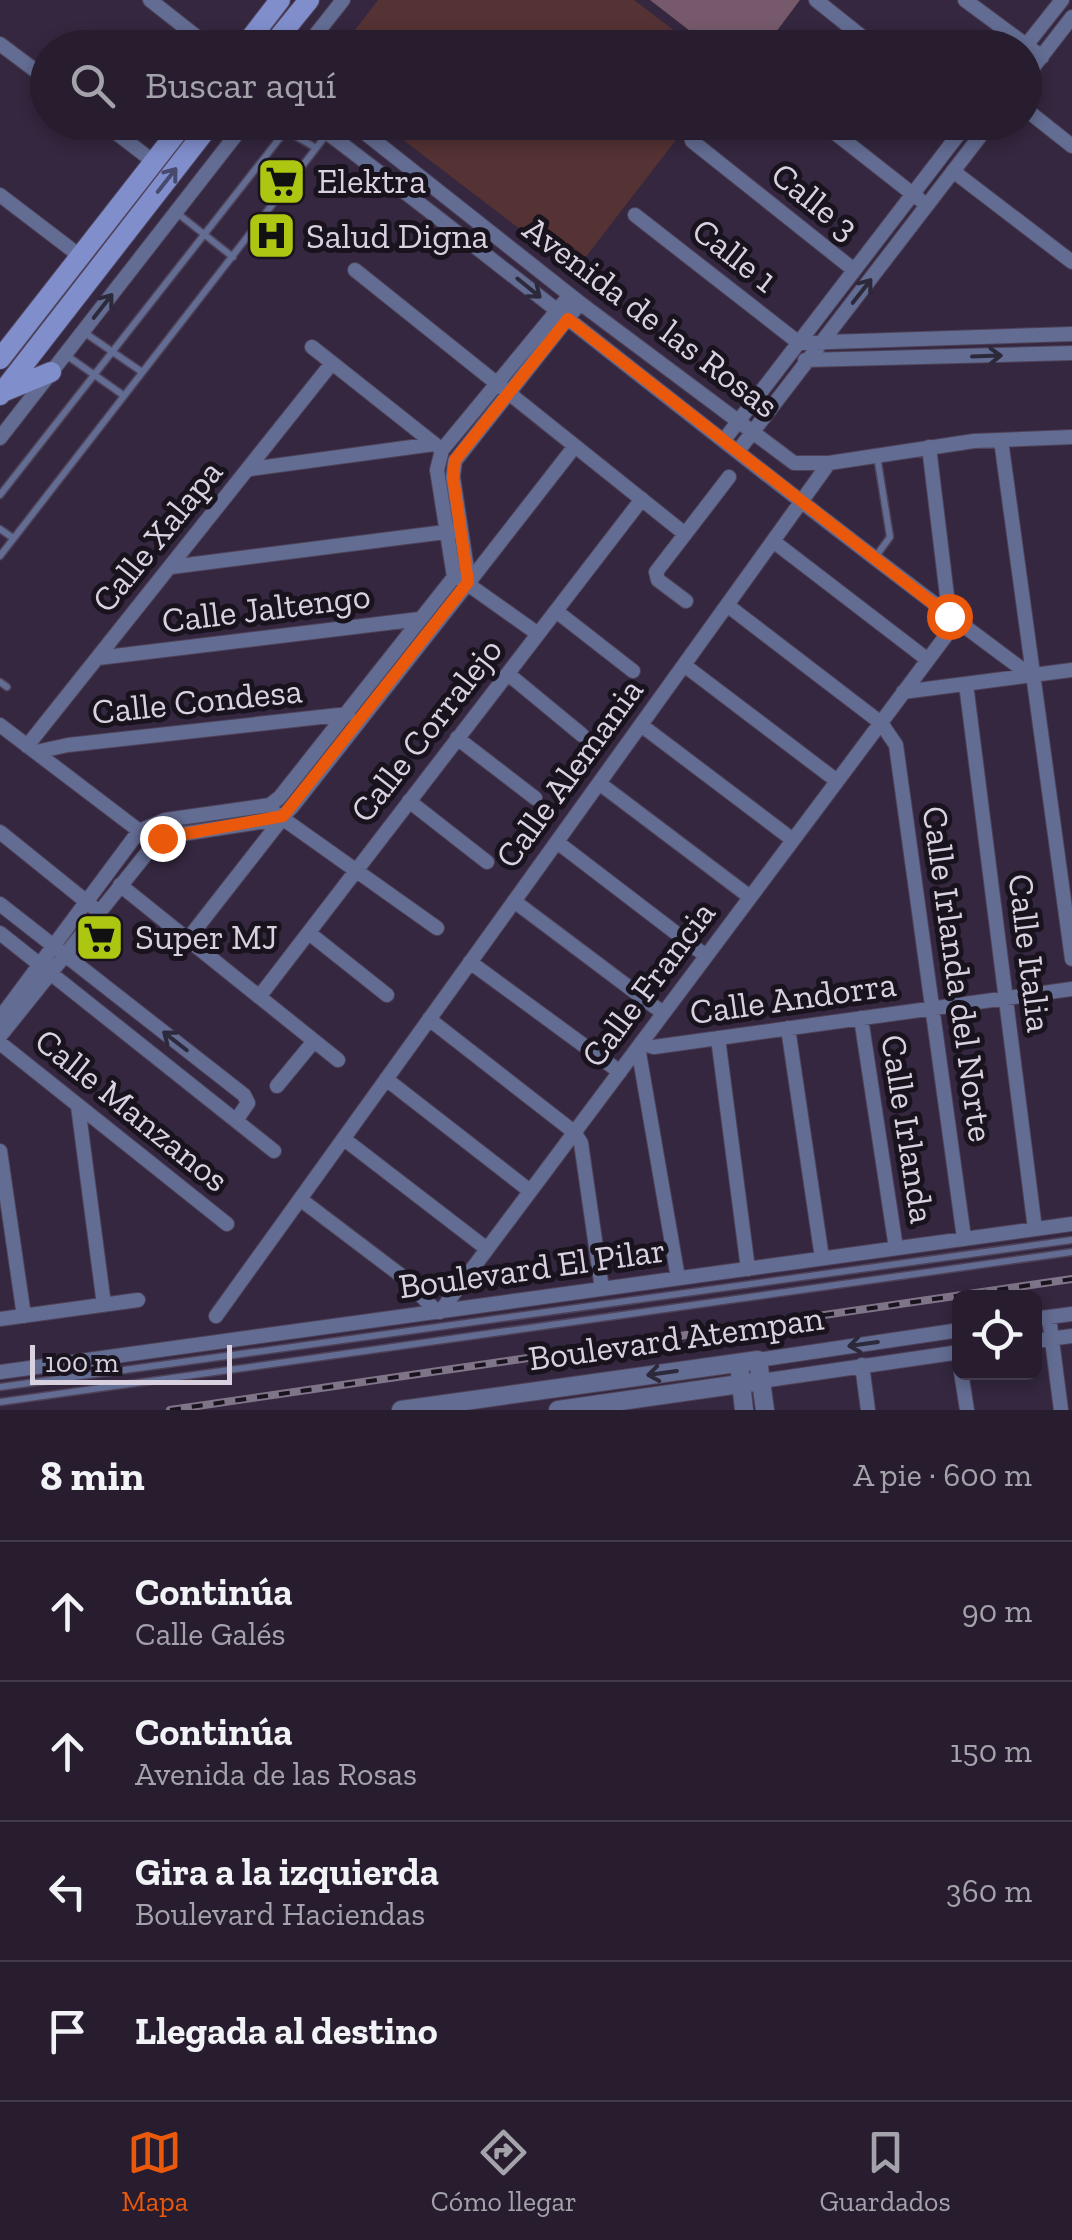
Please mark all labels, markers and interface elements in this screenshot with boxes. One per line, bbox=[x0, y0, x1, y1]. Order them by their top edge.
search box bbox=[30, 30, 1042, 140]
icon: search bbox=[65, 58, 120, 113]
text: Buscar aquí bbox=[145, 62, 336, 108]
street label: Calle 3 bbox=[763, 153, 867, 249]
supermarket icon: Elektra bbox=[256, 155, 308, 207]
place label: Elektra bbox=[317, 160, 426, 202]
one-way arrow bbox=[156, 167, 177, 194]
street label: Avenida de las Rosas bbox=[515, 207, 787, 427]
street label: Calle 1 bbox=[684, 209, 786, 301]
hospital icon: Salud Digna bbox=[245, 210, 297, 262]
place label: Salud Digna bbox=[306, 215, 488, 257]
one-way arrow bbox=[516, 277, 542, 299]
one-way arrow bbox=[850, 278, 872, 304]
one-way arrow bbox=[92, 293, 113, 320]
one-way arrow bbox=[971, 346, 1003, 365]
street label: Calle Xalapa bbox=[83, 451, 231, 621]
street label: Calle Jaltengo bbox=[159, 574, 373, 642]
route start bbox=[927, 594, 973, 640]
street label: Calle Corralejo bbox=[341, 630, 511, 830]
street label: Calle Condesa bbox=[90, 669, 304, 733]
street label: Calle Alemania bbox=[486, 670, 652, 876]
street label: Calle Irlanda del Norte bbox=[914, 803, 1002, 1145]
route end bbox=[140, 816, 186, 862]
street label: Calle Italia bbox=[999, 871, 1061, 1035]
street label: Calle Francia bbox=[572, 893, 724, 1075]
supermarket icon: Super MJ bbox=[74, 911, 126, 963]
place label: Super MJ bbox=[135, 916, 278, 958]
street label: Calle Andorra bbox=[687, 963, 899, 1033]
street label: Calle Manzanos bbox=[27, 1019, 237, 1201]
one-way arrow bbox=[162, 1031, 189, 1052]
street label: Calle Irlanda bbox=[872, 1032, 944, 1227]
street label: Boulevard El Pilar bbox=[396, 1228, 668, 1308]
map controls bbox=[952, 1290, 1042, 1380]
button: locate bbox=[952, 1290, 1042, 1380]
street label: Boulevard Atempan bbox=[526, 1297, 826, 1379]
one-way arrow bbox=[847, 1336, 880, 1354]
scale bar bbox=[30, 1340, 232, 1384]
text: 100 m bbox=[45, 1346, 119, 1379]
one-way arrow bbox=[646, 1365, 678, 1383]
text: 8 min bbox=[40, 1450, 145, 1501]
text: A pie · 600 m bbox=[853, 1456, 1032, 1494]
text: Continúa bbox=[135, 1569, 292, 1615]
icon: ahead bbox=[40, 1584, 95, 1639]
text: 90 m bbox=[962, 1592, 1032, 1630]
text: Calle Galés bbox=[135, 1615, 286, 1653]
text: Continúa bbox=[135, 1709, 292, 1755]
icon: ahead bbox=[40, 1724, 95, 1779]
text: 150 m bbox=[950, 1732, 1032, 1770]
text: Avenida de las Rosas bbox=[135, 1755, 417, 1793]
text: Gira a la izquierda bbox=[135, 1849, 439, 1895]
icon: left bbox=[40, 1864, 95, 1919]
text: 360 m bbox=[946, 1872, 1032, 1910]
text: Boulevard Haciendas bbox=[135, 1895, 425, 1933]
icon: arrive bbox=[40, 2004, 95, 2059]
text: Llegada al destino bbox=[135, 2008, 438, 2054]
tab: Mapa bbox=[121, 2125, 188, 2218]
tab: Cómo llegar bbox=[431, 2125, 577, 2218]
tab: Guardados bbox=[819, 2125, 951, 2218]

